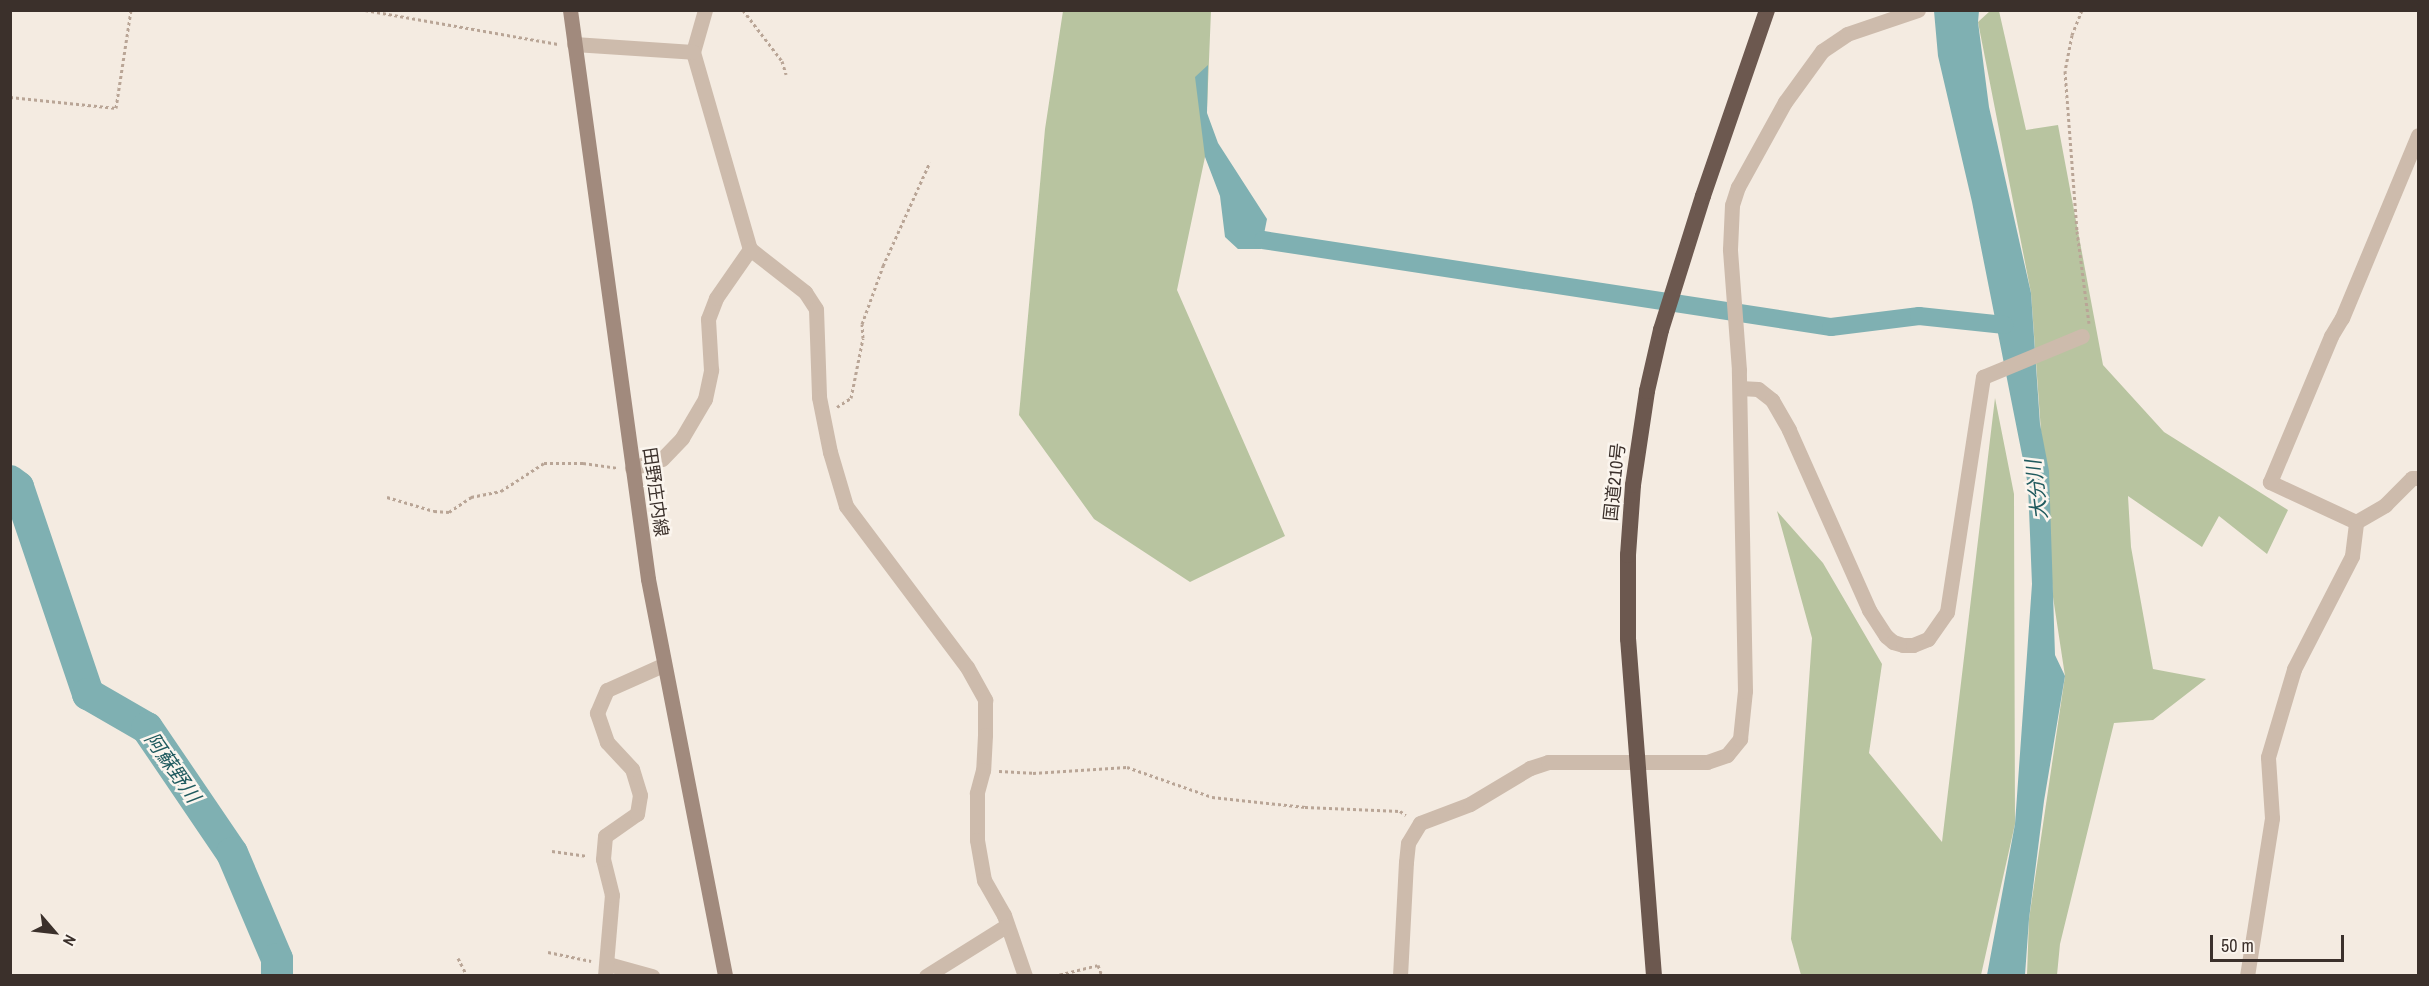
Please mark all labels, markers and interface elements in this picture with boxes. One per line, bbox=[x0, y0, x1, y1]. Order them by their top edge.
street label: 国道210号 bbox=[1600, 442, 1630, 522]
street label: 田野庄内線 bbox=[638, 446, 672, 538]
water label: 大分川 bbox=[2020, 459, 2052, 521]
water label: 阿蘇野川 bbox=[140, 727, 206, 807]
north arrow bbox=[24, 902, 84, 962]
scale bar bbox=[2213, 923, 2346, 961]
text: N bbox=[58, 931, 82, 950]
text: 50 m bbox=[2221, 933, 2254, 958]

